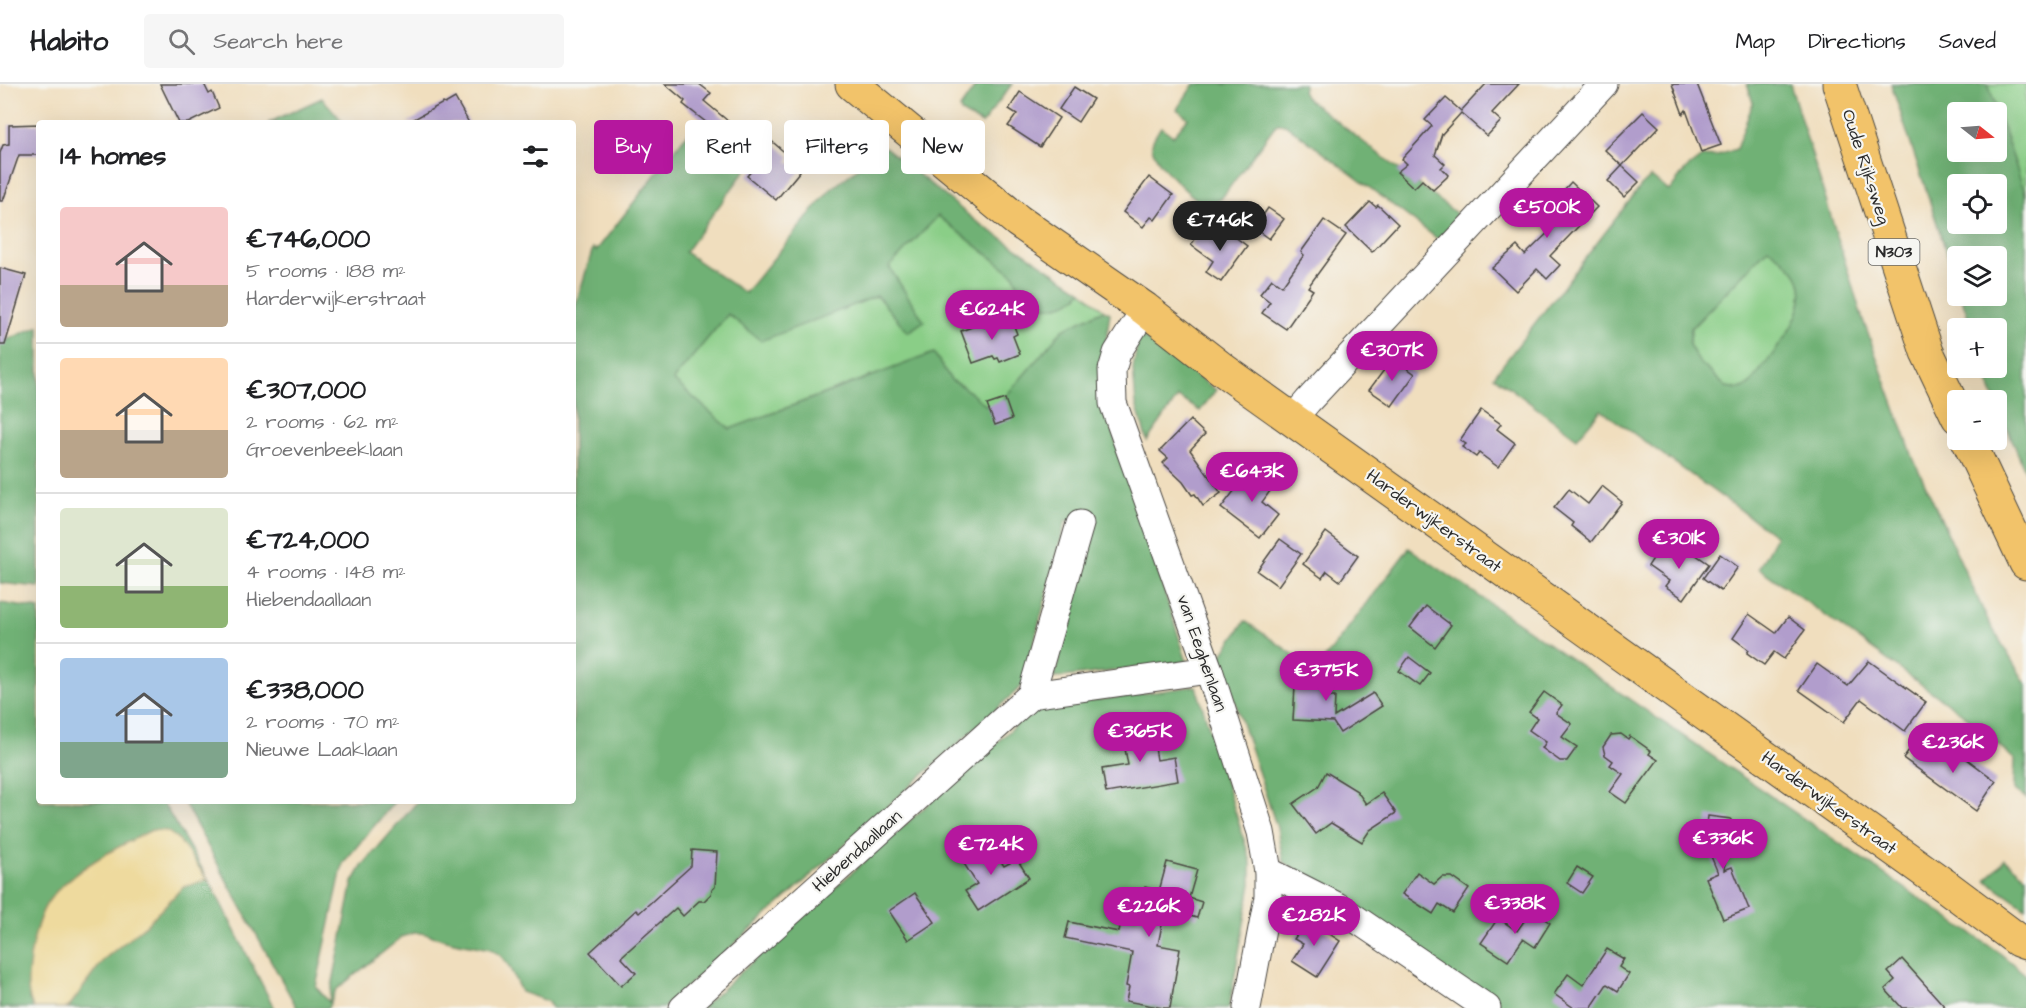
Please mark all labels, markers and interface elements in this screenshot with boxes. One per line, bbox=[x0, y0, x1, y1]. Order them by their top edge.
search box bbox=[144, 14, 564, 68]
text: Habito bbox=[30, 22, 108, 61]
icon: search bbox=[165, 25, 198, 58]
text: Search here bbox=[213, 26, 343, 57]
text: Map bbox=[1735, 27, 1775, 56]
text: Directions bbox=[1808, 27, 1906, 56]
text: Saved bbox=[1939, 27, 1996, 56]
north arrow bbox=[1947, 102, 2007, 162]
map controls bbox=[1947, 102, 2007, 450]
street label: Oude Rijksweg bbox=[1835, 106, 1896, 228]
chip: Buy bbox=[594, 120, 673, 174]
chip: Rent bbox=[685, 120, 772, 174]
chip: Filters bbox=[784, 120, 889, 174]
chip: New bbox=[901, 120, 985, 174]
text: 14 homes bbox=[60, 138, 166, 174]
icon: filters bbox=[519, 140, 552, 173]
button: locate bbox=[1947, 174, 2007, 234]
pin: €500K bbox=[1505, 188, 1589, 239]
text: €500K bbox=[1513, 193, 1581, 221]
pin: €746K bbox=[1178, 201, 1262, 252]
text: €746K bbox=[1187, 206, 1253, 234]
text: €746,000 bbox=[246, 221, 371, 257]
icon: home bbox=[108, 231, 180, 303]
road number: N303 bbox=[1868, 239, 1920, 265]
button: layers bbox=[1947, 246, 2007, 306]
text: 5 rooms · 188 m² bbox=[246, 257, 406, 285]
text: Harderwijkerstraat bbox=[246, 285, 426, 313]
pin: €624K bbox=[950, 290, 1034, 341]
text: €624K bbox=[959, 295, 1025, 323]
button: + bbox=[1947, 318, 2007, 378]
pin: €307K bbox=[1350, 331, 1434, 382]
text: €307K bbox=[1360, 336, 1424, 364]
text: €307,000 bbox=[246, 372, 366, 408]
icon: home bbox=[108, 382, 180, 454]
button: − bbox=[1947, 390, 2007, 450]
text: 2 rooms · 62 m² bbox=[246, 408, 398, 436]
text: Groevenbeeklaan bbox=[246, 436, 403, 464]
pin: €643K bbox=[1210, 452, 1294, 503]
text: €643K bbox=[1220, 457, 1284, 485]
street label: Harderwijkerstraat bbox=[1361, 463, 1507, 579]
pin: €301K bbox=[1637, 519, 1721, 570]
text: €724,000 bbox=[246, 522, 369, 558]
text: €301K bbox=[1652, 524, 1706, 552]
icon: home bbox=[108, 532, 180, 604]
text: 4 rooms · 148 m² bbox=[246, 558, 406, 586]
text: Hiebendaallaan bbox=[246, 586, 371, 614]
street label: van Eeghenlaan bbox=[1169, 591, 1234, 715]
pin: €375K bbox=[1284, 651, 1368, 702]
text: €375K bbox=[1294, 656, 1358, 684]
text: €338,000 bbox=[246, 672, 364, 708]
icon: home bbox=[108, 682, 180, 754]
text: 2 rooms · 70 m² bbox=[246, 708, 399, 736]
pin: €365K bbox=[1098, 712, 1182, 763]
text: €365K bbox=[1108, 717, 1172, 745]
pin: €236K bbox=[1911, 723, 1995, 774]
text: €236K bbox=[1922, 728, 1984, 756]
text: Nieuwe Laaklaan bbox=[246, 736, 398, 764]
street label: Harderwijkerstraat bbox=[1756, 745, 1902, 861]
street label: Hiebendaallaan bbox=[807, 804, 907, 898]
pin: €336K bbox=[1681, 819, 1765, 870]
text: €336K bbox=[1693, 824, 1753, 852]
pin: €724K bbox=[949, 825, 1033, 876]
text: €724K bbox=[958, 830, 1024, 858]
pin: €338K bbox=[1473, 884, 1557, 935]
pin: €226K bbox=[1107, 887, 1191, 938]
text: €338K bbox=[1484, 889, 1546, 917]
text: €226K bbox=[1117, 892, 1181, 920]
pin: €282K bbox=[1272, 896, 1356, 947]
text: €282K bbox=[1282, 901, 1346, 929]

